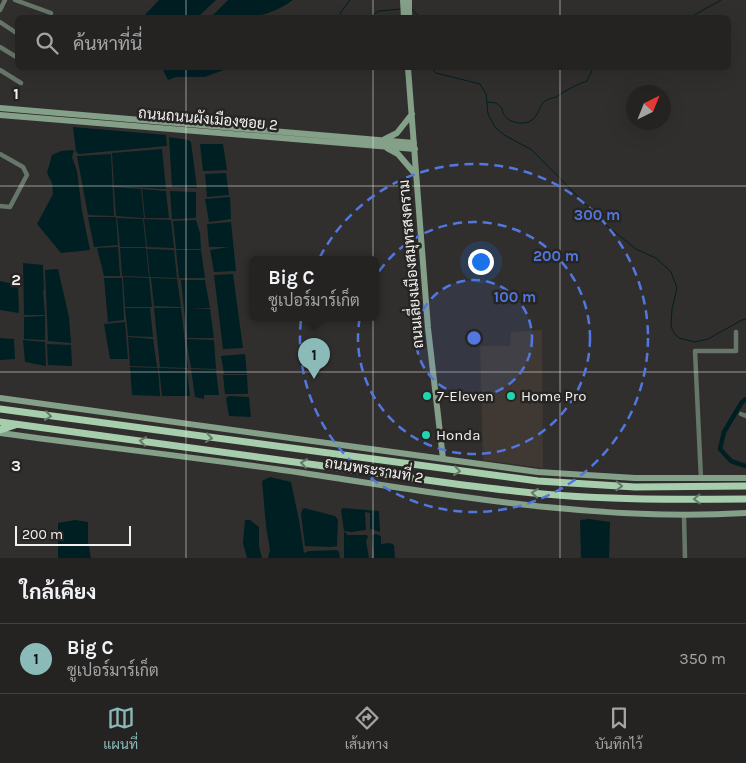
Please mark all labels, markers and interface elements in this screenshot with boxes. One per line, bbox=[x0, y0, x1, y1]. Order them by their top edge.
search box bbox=[15, 15, 731, 70]
icon: search bbox=[33, 29, 61, 57]
text: ค้นหาที่นี่ bbox=[73, 33, 142, 55]
text: 1 bbox=[13, 84, 19, 103]
north arrow bbox=[626, 85, 671, 130]
street label: ถนนถนนผังเมืองซอย 2 bbox=[137, 103, 279, 134]
street label: ถนนเลี่ยงเมืองสมุทรสงคราม bbox=[389, 179, 429, 350]
text: 300 m bbox=[574, 206, 620, 224]
text: 200 m bbox=[533, 247, 579, 265]
your location bbox=[468, 249, 494, 275]
popup bbox=[249, 256, 379, 321]
text: Big C bbox=[268, 267, 315, 289]
text: 2 bbox=[11, 270, 21, 289]
text: 100 m bbox=[494, 288, 536, 306]
text: ซูเปอร์มาร์เก็ต bbox=[268, 291, 360, 310]
centre of rings bbox=[465, 329, 483, 347]
pin: 1 bbox=[298, 338, 330, 379]
place label: 7-Eleven bbox=[437, 387, 494, 405]
place label: Home Pro bbox=[521, 387, 586, 405]
marker: 7-Eleven bbox=[421, 390, 433, 402]
marker: Home Pro bbox=[505, 390, 517, 402]
one-way arrow bbox=[45, 410, 53, 421]
place label: Honda bbox=[436, 426, 480, 444]
marker: Honda bbox=[420, 429, 432, 441]
one-way arrow bbox=[206, 432, 214, 443]
one-way arrow bbox=[139, 436, 147, 447]
street label: ถนนพระรามที่ 2 bbox=[323, 447, 426, 487]
text: 3 bbox=[11, 456, 21, 475]
one-way arrow bbox=[300, 458, 308, 469]
one-way arrow bbox=[453, 465, 461, 476]
one-way arrow bbox=[615, 481, 623, 492]
one-way arrow bbox=[531, 488, 539, 499]
one-way arrow bbox=[693, 494, 701, 505]
scale bar bbox=[15, 523, 131, 546]
text: 200 m bbox=[22, 526, 63, 543]
text: ใกล้เคียง bbox=[20, 580, 96, 604]
text: Big C bbox=[67, 637, 113, 659]
text: 1 bbox=[33, 649, 39, 668]
text: 350 m bbox=[679, 649, 726, 668]
text: ซูเปอร์มาร์เก็ต bbox=[67, 661, 159, 680]
tab: แผนที่ bbox=[103, 704, 138, 753]
tab: เส้นทาง bbox=[345, 704, 388, 753]
tab: บันทึกไว้ bbox=[595, 704, 643, 753]

